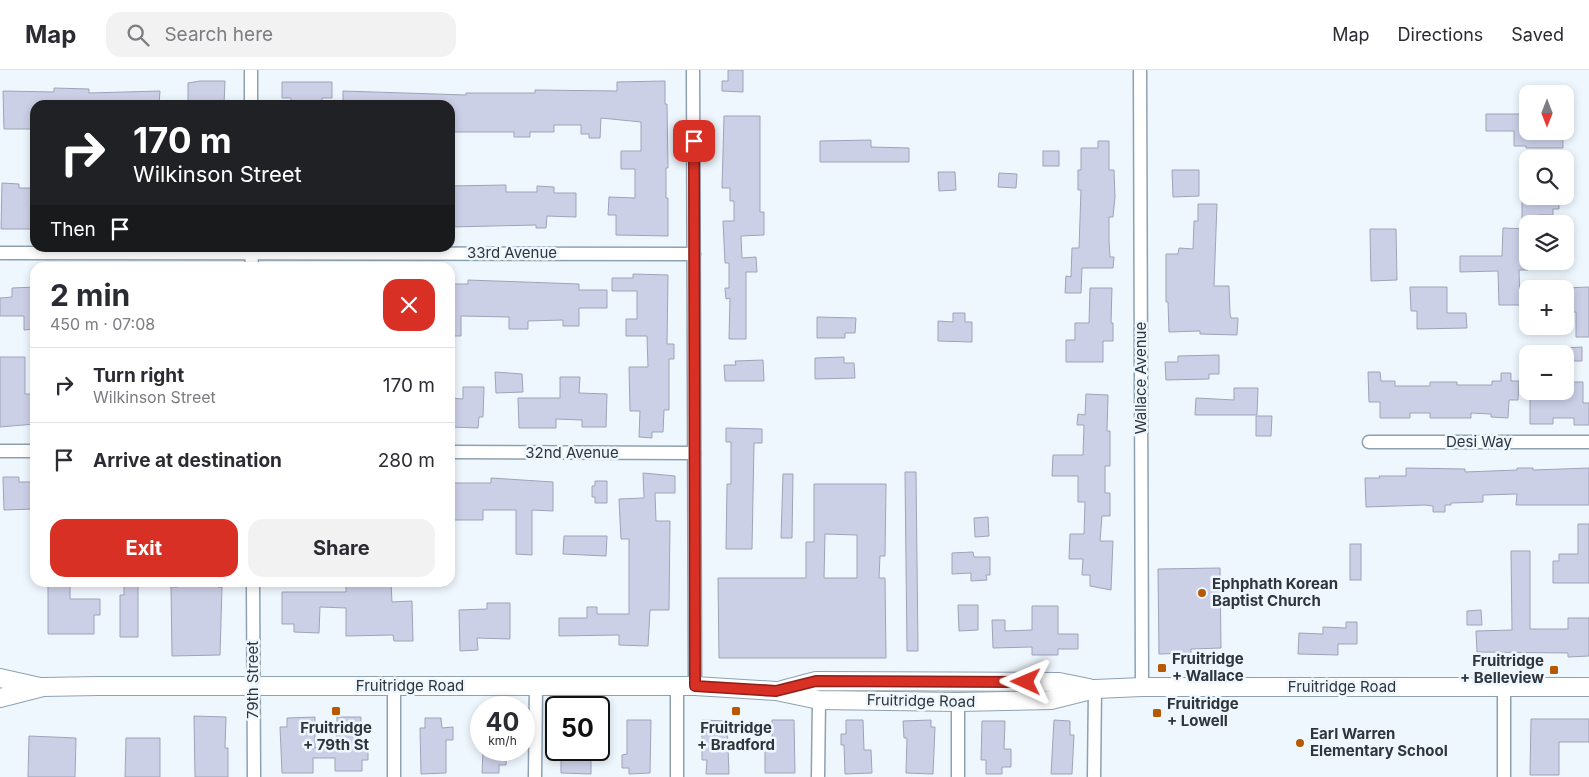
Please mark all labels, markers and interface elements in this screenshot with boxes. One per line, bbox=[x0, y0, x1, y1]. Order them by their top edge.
search box bbox=[106, 12, 456, 57]
text: Map bbox=[25, 20, 76, 49]
icon: search bbox=[124, 21, 152, 49]
text: Search here bbox=[164, 23, 273, 46]
text: Map bbox=[1332, 24, 1370, 45]
text: Directions bbox=[1398, 24, 1483, 45]
text: Saved bbox=[1511, 24, 1564, 45]
north arrow bbox=[1519, 85, 1574, 140]
map controls bbox=[1519, 85, 1574, 400]
text: 170 m bbox=[133, 119, 232, 161]
icon: right bbox=[50, 120, 115, 185]
pin bbox=[673, 120, 715, 162]
icon: arrive bbox=[680, 127, 708, 155]
button: search bbox=[1519, 150, 1574, 205]
text: Wilkinson Street bbox=[133, 161, 302, 187]
icon: arrive bbox=[106, 215, 134, 243]
button: layers bbox=[1519, 215, 1574, 270]
text: Then bbox=[50, 218, 96, 241]
street label: 33rd Avenue bbox=[467, 243, 557, 262]
text: 2 min bbox=[50, 277, 130, 313]
button: close bbox=[383, 279, 435, 331]
button: + bbox=[1519, 280, 1574, 335]
text: 450 m · 07:08 bbox=[50, 314, 155, 334]
street label: Wallace Avenue bbox=[1131, 322, 1150, 434]
button: − bbox=[1519, 345, 1574, 400]
text: Turn right bbox=[93, 364, 184, 387]
icon: right bbox=[50, 371, 78, 399]
text: 170 m bbox=[383, 374, 435, 397]
text: Wilkinson Street bbox=[93, 387, 216, 407]
street label: Desi Way bbox=[1446, 432, 1513, 451]
street label: 32nd Avenue bbox=[525, 443, 619, 462]
icon: arrive bbox=[50, 446, 78, 474]
text: Arrive at destination bbox=[93, 449, 282, 472]
text: 280 m bbox=[378, 449, 435, 472]
button: Exit bbox=[50, 519, 238, 577]
button: Share bbox=[248, 519, 435, 577]
place label: Ephphath Korean Baptist Church bbox=[1212, 574, 1338, 610]
marker: Ephphath Korean Baptist Church bbox=[1196, 587, 1208, 599]
street label: 79th Street bbox=[243, 641, 262, 719]
place label: Fruitridge + Wallace bbox=[1172, 649, 1244, 685]
place label: Fruitridge + Belleview bbox=[1460, 651, 1544, 687]
position arrow bbox=[999, 655, 1051, 707]
marker: Fruitridge + Wallace bbox=[1156, 662, 1168, 674]
marker: Fruitridge + Belleview bbox=[1548, 664, 1560, 676]
street label: Fruitridge Road bbox=[356, 676, 464, 695]
street label: Fruitridge Road bbox=[1288, 677, 1396, 696]
street label: Fruitridge Road bbox=[867, 690, 975, 711]
place label: Fruitridge + Lowell bbox=[1167, 694, 1239, 730]
speed limit sign: 50 bbox=[545, 696, 610, 761]
marker: Fruitridge + 79th St bbox=[330, 705, 342, 717]
marker: Fruitridge + Bradford bbox=[730, 705, 742, 717]
text: 40 bbox=[486, 707, 519, 737]
marker: Fruitridge + Lowell bbox=[1151, 707, 1163, 719]
place label: Fruitridge + 79th St bbox=[300, 718, 372, 754]
place label: Fruitridge + Bradford bbox=[697, 718, 775, 754]
place label: Earl Warren Elementary School bbox=[1310, 724, 1448, 760]
text: km/h bbox=[488, 733, 517, 748]
marker: Earl Warren Elementary School bbox=[1294, 737, 1306, 749]

